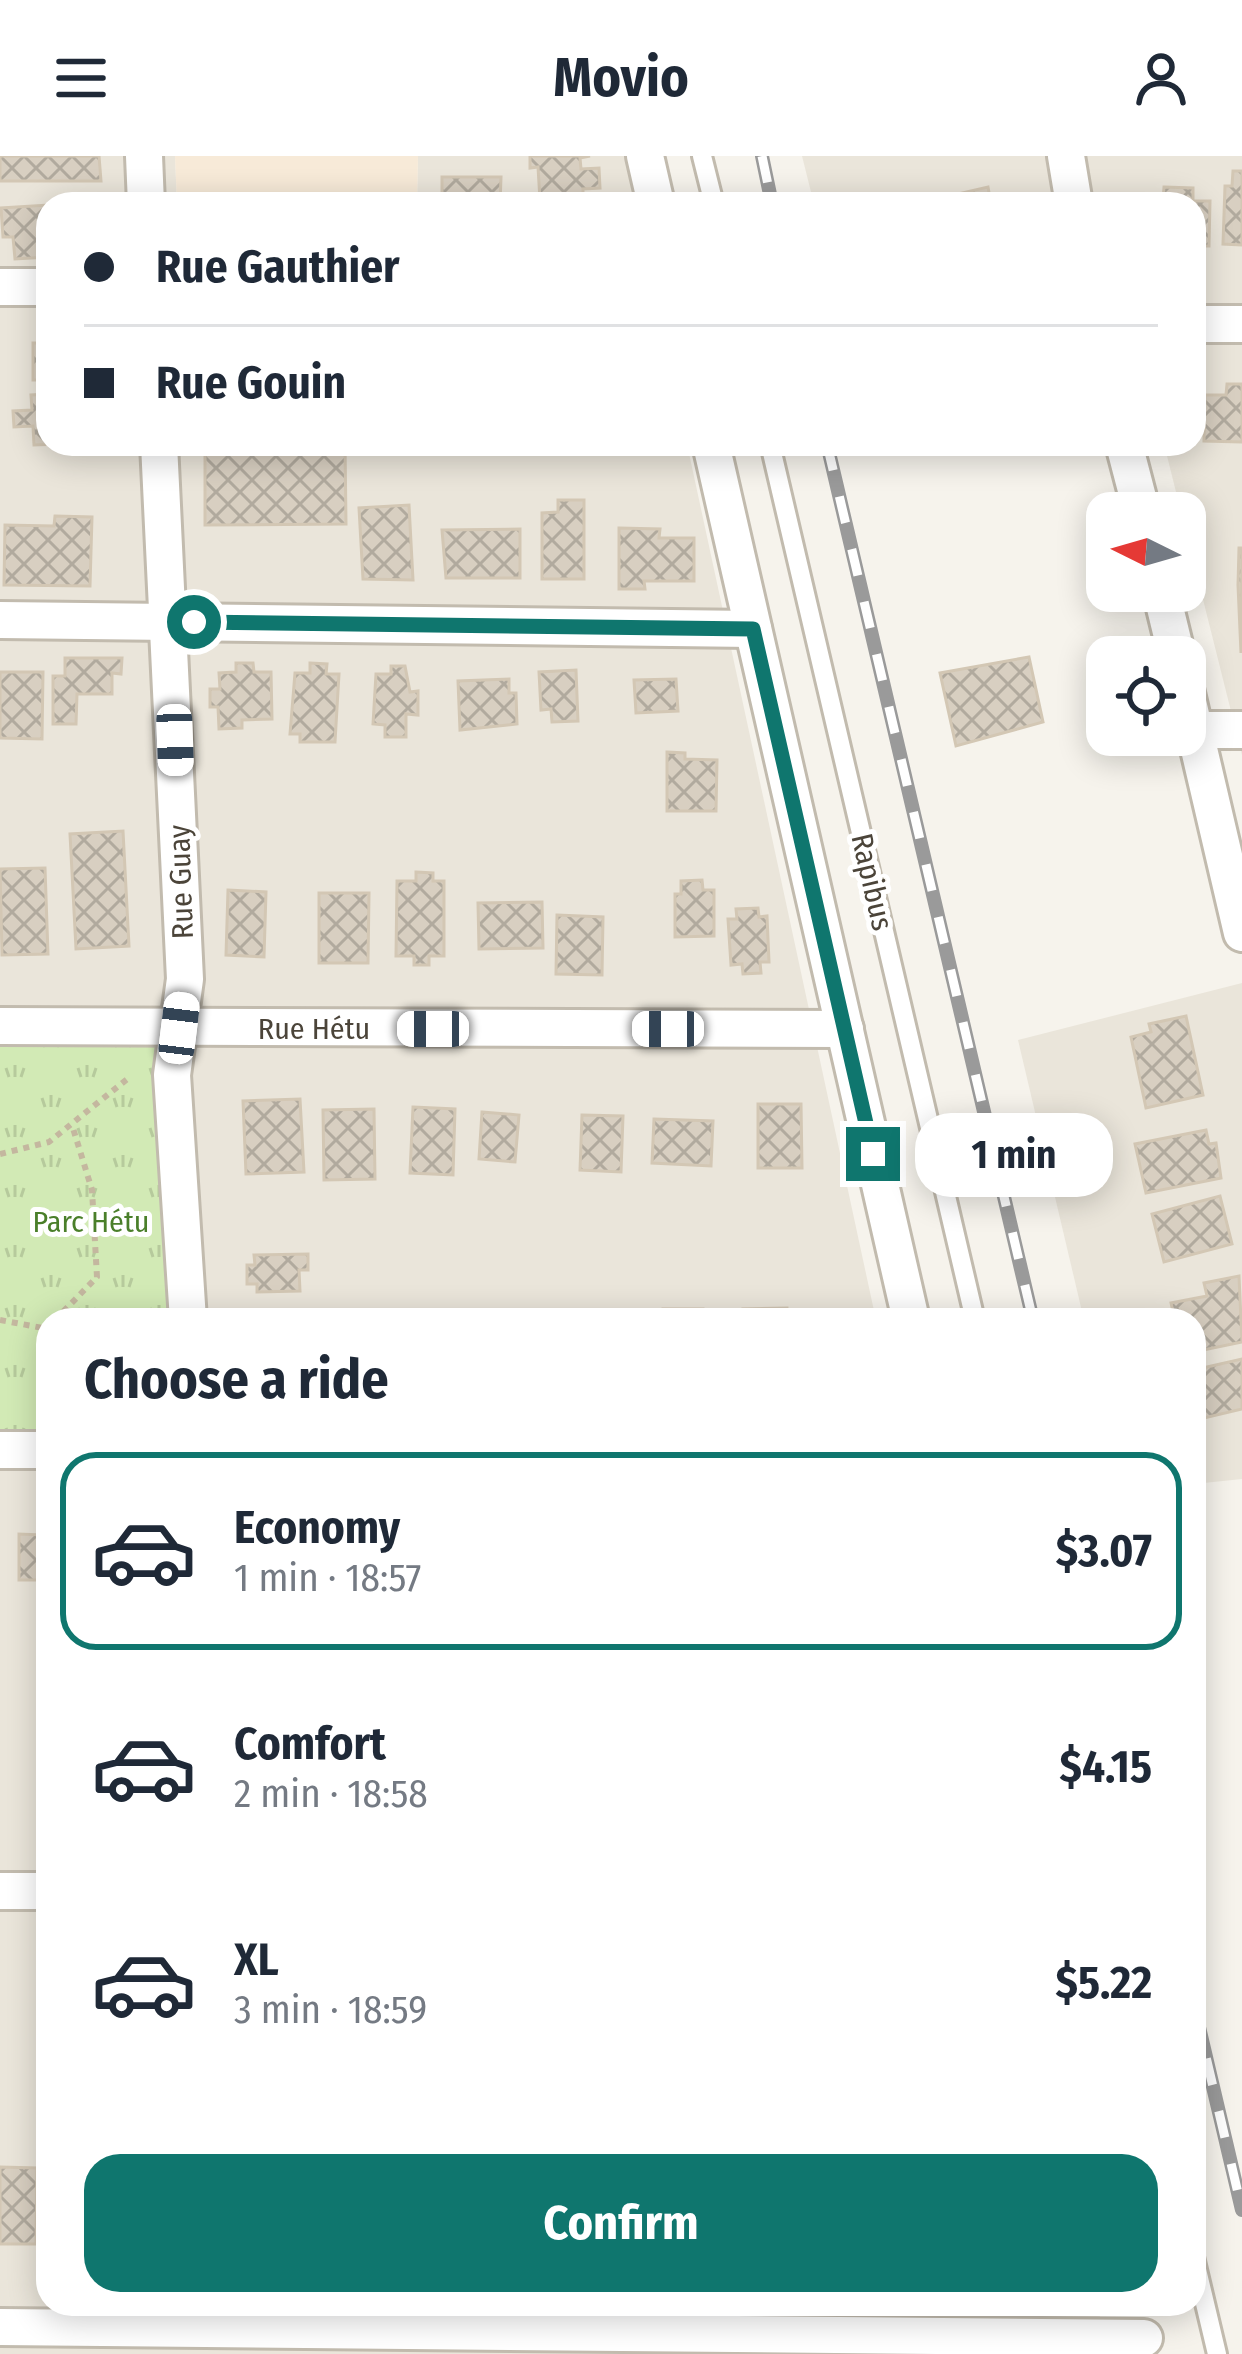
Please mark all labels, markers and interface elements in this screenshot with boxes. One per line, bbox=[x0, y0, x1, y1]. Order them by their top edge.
icon: menu bbox=[48, 45, 114, 111]
icon: person bbox=[1128, 45, 1194, 111]
text: Movio bbox=[553, 46, 689, 110]
text: Rue Gauthier bbox=[156, 240, 399, 294]
text: Rue Gouin bbox=[156, 356, 346, 410]
north arrow bbox=[1086, 492, 1206, 612]
map controls bbox=[1086, 492, 1206, 756]
route start bbox=[167, 595, 221, 649]
button: locate bbox=[1086, 636, 1206, 756]
car bbox=[156, 703, 194, 777]
street label: Rue Guay bbox=[161, 824, 201, 940]
street label: Rapibus bbox=[843, 830, 901, 934]
car bbox=[157, 990, 201, 1066]
street label: Rue Hétu bbox=[258, 1011, 370, 1047]
car bbox=[397, 1011, 469, 1047]
car bbox=[632, 1011, 704, 1047]
callout: 1 min bbox=[915, 1112, 1113, 1196]
route end bbox=[846, 1127, 900, 1181]
text: 1 min bbox=[972, 1132, 1056, 1178]
park label: Parc Hétu bbox=[33, 1204, 149, 1240]
text: Choose a ride bbox=[84, 1348, 389, 1412]
icon: car bbox=[90, 1497, 198, 1605]
text: Economy bbox=[234, 1501, 400, 1555]
text: $3.07 bbox=[1056, 1524, 1152, 1578]
text: 1 min · 18:57 bbox=[234, 1555, 421, 1601]
icon: car bbox=[90, 1713, 198, 1821]
text: Comfort bbox=[234, 1717, 386, 1771]
text: $4.15 bbox=[1060, 1740, 1152, 1794]
text: 2 min · 18:58 bbox=[234, 1771, 428, 1817]
icon: car bbox=[90, 1929, 198, 2037]
text: XL bbox=[234, 1933, 279, 1987]
text: $5.22 bbox=[1056, 1956, 1152, 2010]
text: 3 min · 18:59 bbox=[234, 1987, 427, 2033]
button: Confirm bbox=[84, 2154, 1158, 2292]

